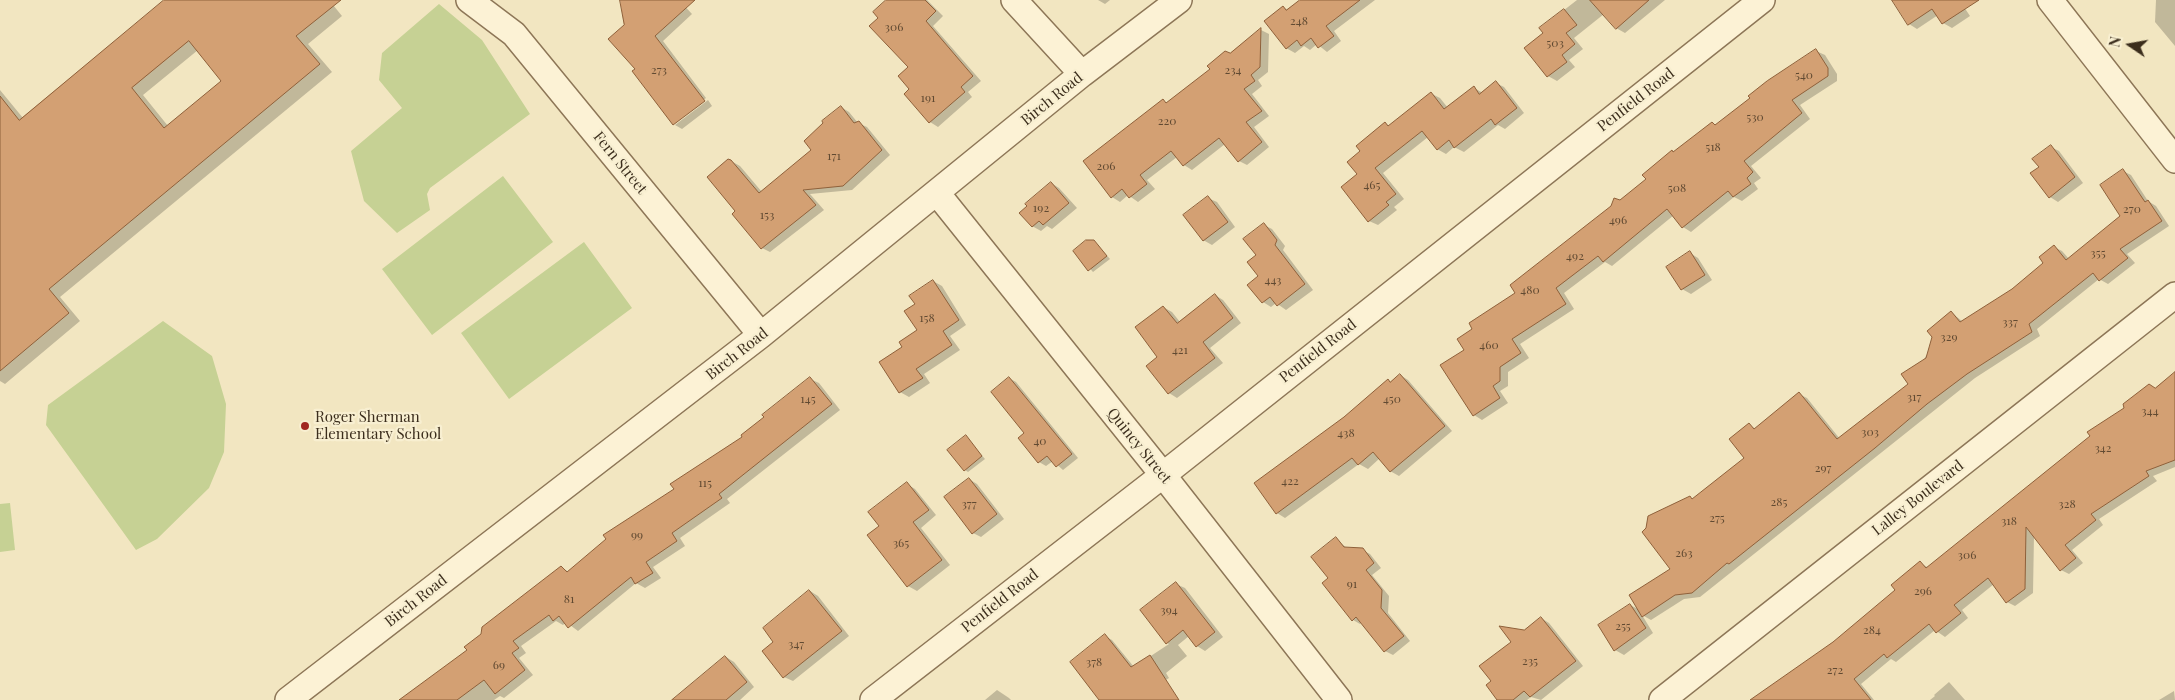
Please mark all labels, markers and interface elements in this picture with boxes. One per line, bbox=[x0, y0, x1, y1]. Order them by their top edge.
house number: 248 bbox=[1290, 14, 1308, 28]
house number: 306 bbox=[885, 20, 903, 34]
north arrow bbox=[2105, 20, 2155, 70]
text: N bbox=[2104, 35, 2125, 49]
house number: 503 bbox=[1546, 36, 1564, 50]
house number: 273 bbox=[651, 63, 667, 77]
house number: 234 bbox=[1224, 63, 1242, 77]
street label: Penfield Road bbox=[1594, 64, 1678, 136]
house number: 540 bbox=[1795, 68, 1813, 82]
street label: Birch Road bbox=[1018, 69, 1086, 129]
house number: 191 bbox=[921, 91, 935, 105]
house number: 530 bbox=[1746, 110, 1764, 124]
house number: 220 bbox=[1158, 114, 1176, 128]
street label: Fern Street bbox=[589, 128, 651, 198]
house number: 518 bbox=[1705, 140, 1721, 154]
house number: 171 bbox=[827, 149, 841, 163]
house number: 206 bbox=[1096, 159, 1116, 173]
house number: 465 bbox=[1363, 178, 1381, 192]
house number: 508 bbox=[1668, 181, 1686, 195]
house number: 192 bbox=[1033, 201, 1049, 215]
house number: 270 bbox=[2123, 202, 2141, 216]
house number: 153 bbox=[760, 208, 774, 222]
house number: 496 bbox=[1609, 213, 1627, 227]
house number: 355 bbox=[2090, 246, 2106, 260]
house number: 492 bbox=[1566, 249, 1584, 263]
house number: 443 bbox=[1264, 273, 1282, 287]
house number: 480 bbox=[1520, 283, 1540, 297]
house number: 158 bbox=[919, 311, 935, 325]
street label: Penfield Road bbox=[1276, 315, 1360, 387]
house number: 337 bbox=[2002, 315, 2018, 329]
street label: Birch Road bbox=[702, 324, 772, 384]
house number: 329 bbox=[1940, 330, 1958, 344]
house number: 460 bbox=[1479, 338, 1499, 352]
house number: 421 bbox=[1172, 343, 1188, 357]
house number: 317 bbox=[1907, 390, 1921, 404]
house number: 145 bbox=[800, 392, 816, 406]
house number: 450 bbox=[1383, 392, 1401, 406]
house number: 344 bbox=[2141, 404, 2159, 418]
street label: Quincy Street bbox=[1103, 405, 1175, 487]
place label: Roger Sherman Elementary School bbox=[315, 408, 441, 443]
marker: Roger Sherman Elementary School bbox=[299, 420, 311, 432]
house number: 303 bbox=[1861, 425, 1879, 439]
house number: 438 bbox=[1337, 426, 1355, 440]
house number: 40 bbox=[1033, 434, 1047, 448]
house number: 342 bbox=[2094, 441, 2112, 455]
street label: Lalley Boulevard bbox=[1869, 457, 1967, 539]
house number: 297 bbox=[1815, 461, 1831, 475]
house number: 422 bbox=[1281, 474, 1299, 488]
house number: 115 bbox=[698, 476, 712, 490]
house number: 285 bbox=[1771, 495, 1787, 509]
house number: 377 bbox=[961, 497, 977, 511]
house number: 328 bbox=[2058, 497, 2076, 511]
house number: 275 bbox=[1709, 511, 1725, 525]
house number: 318 bbox=[2001, 514, 2017, 528]
house number: 99 bbox=[631, 528, 643, 542]
house number: 365 bbox=[893, 536, 909, 550]
house number: 263 bbox=[1675, 546, 1693, 560]
house number: 306 bbox=[1958, 548, 1976, 562]
street label: Penfield Road bbox=[958, 565, 1042, 637]
street label: Birch Road bbox=[381, 571, 451, 631]
house number: 91 bbox=[1347, 577, 1357, 591]
house number: 296 bbox=[1914, 584, 1932, 598]
house number: 81 bbox=[564, 592, 574, 606]
house number: 394 bbox=[1160, 603, 1178, 617]
house number: 255 bbox=[1615, 619, 1631, 633]
house number: 284 bbox=[1863, 623, 1881, 637]
house number: 347 bbox=[788, 637, 804, 651]
house number: 235 bbox=[1522, 654, 1538, 668]
house number: 378 bbox=[1086, 655, 1102, 669]
house number: 69 bbox=[493, 658, 505, 672]
house number: 272 bbox=[1827, 663, 1843, 677]

